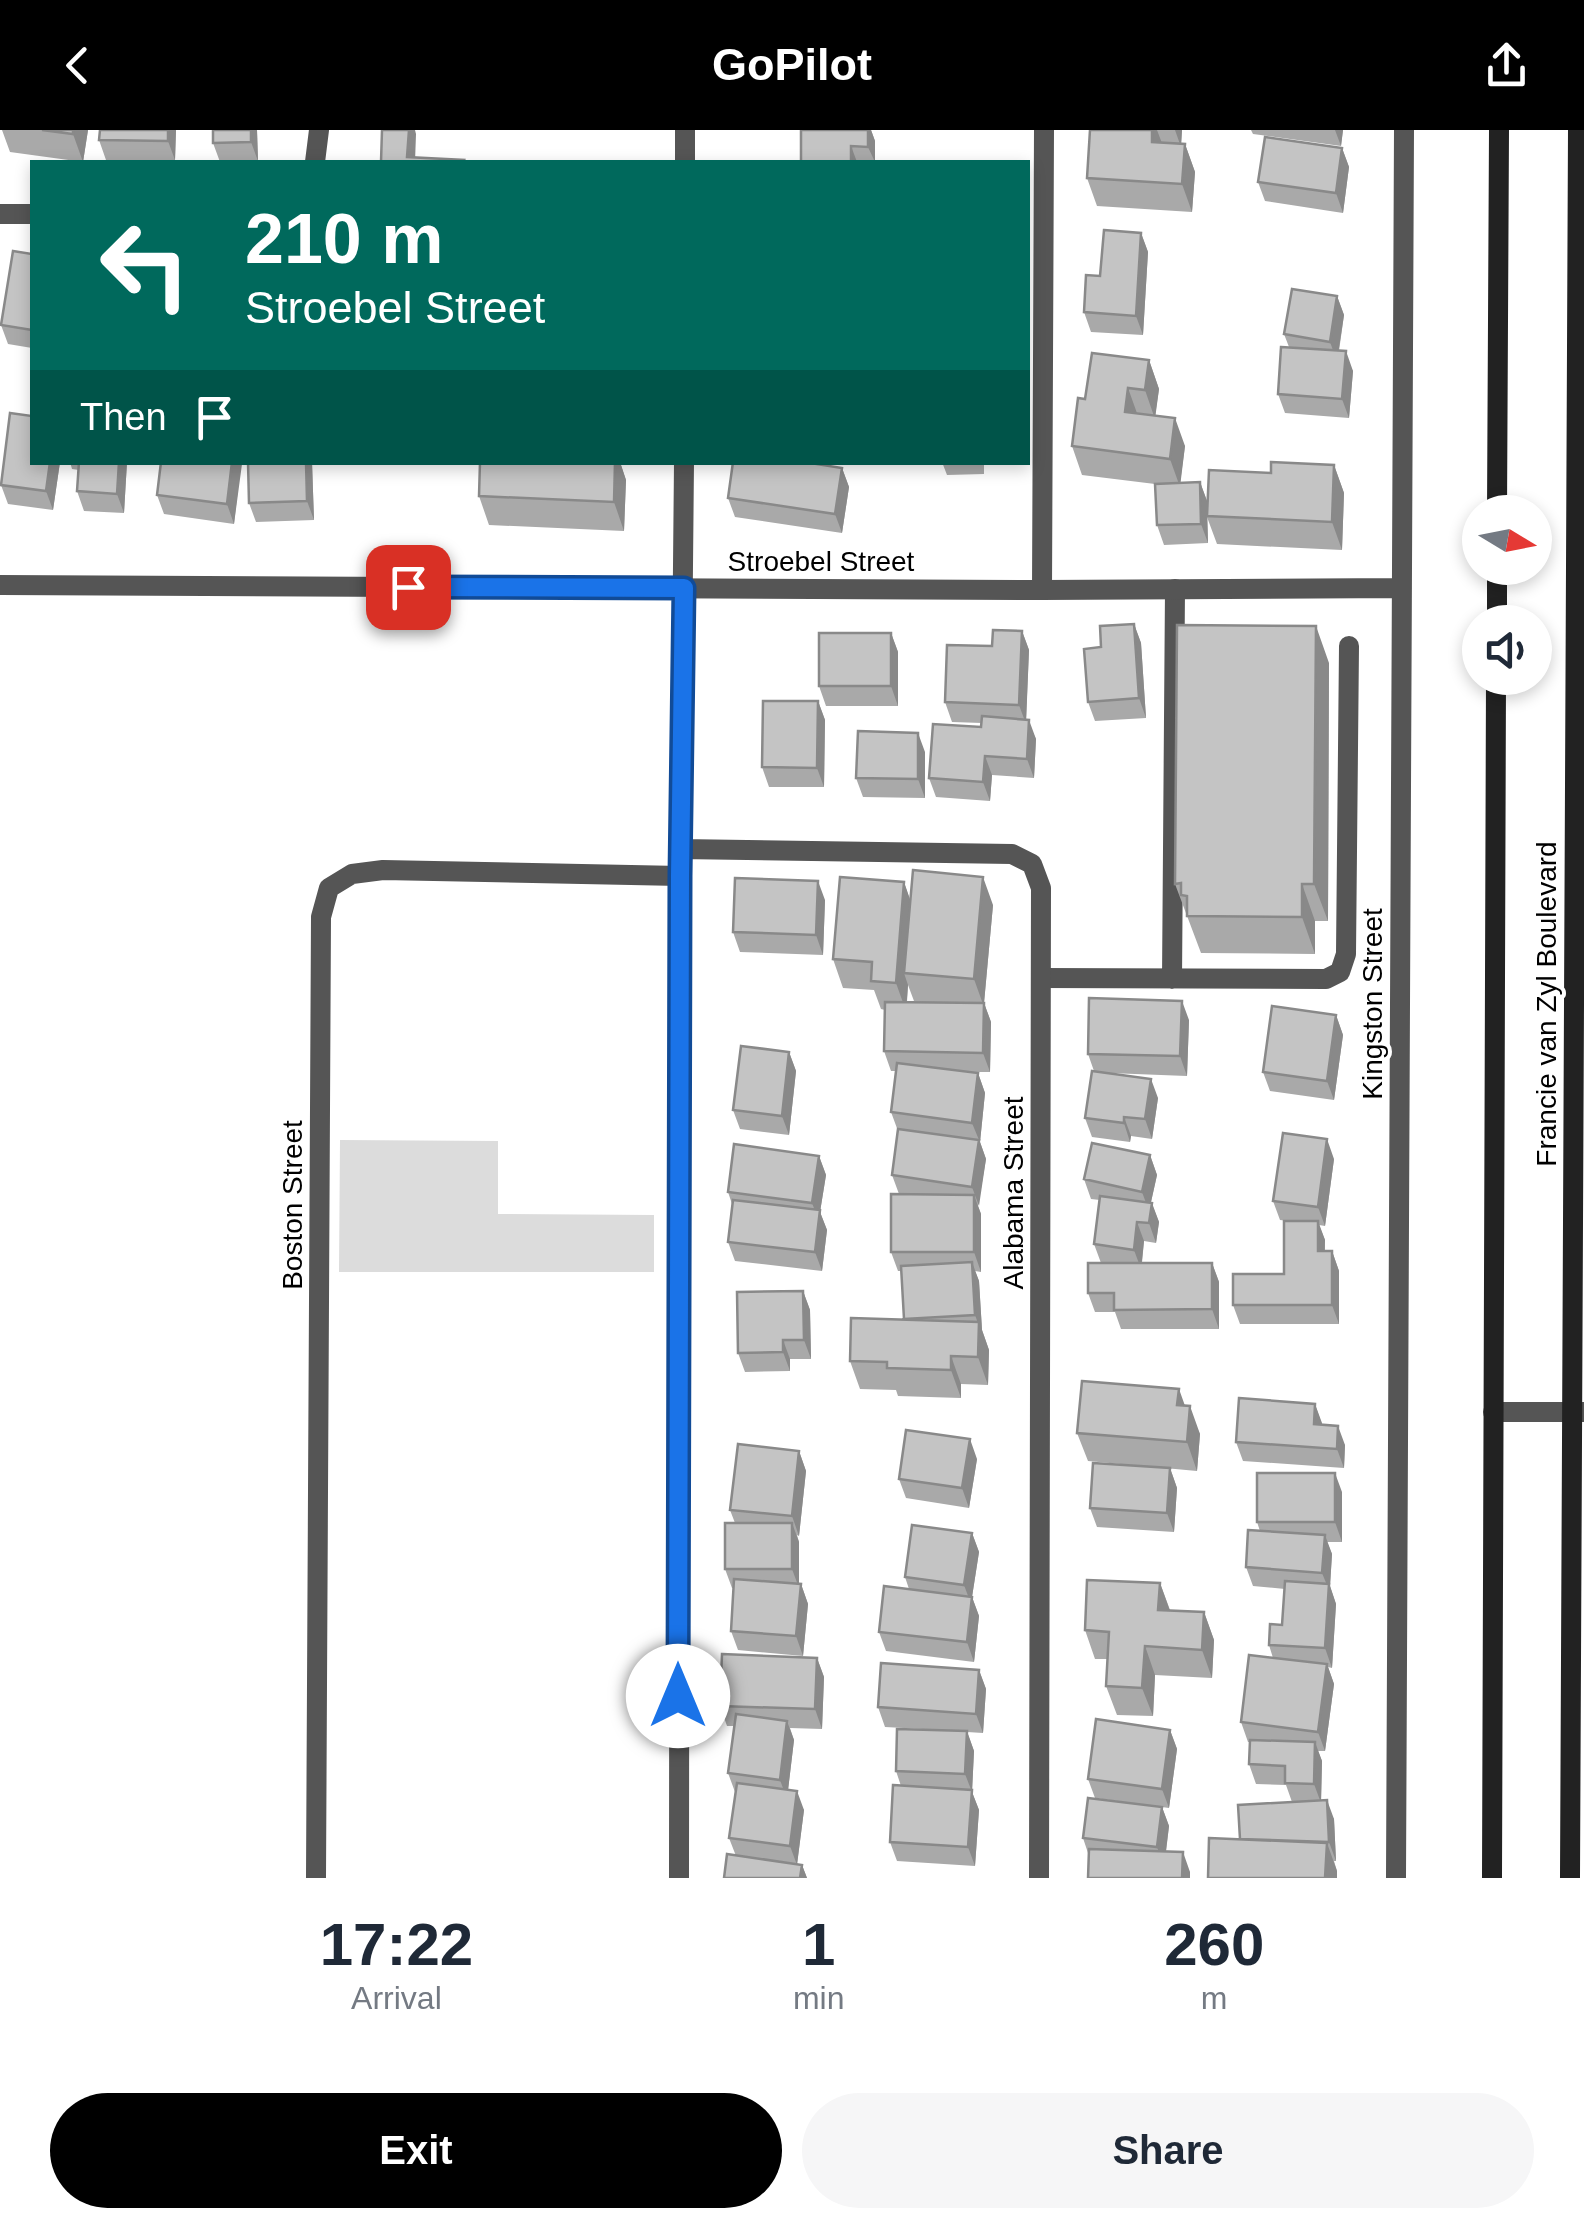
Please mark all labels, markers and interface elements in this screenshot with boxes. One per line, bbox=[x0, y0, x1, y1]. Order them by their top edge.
icon: back bbox=[50, 38, 105, 93]
icon: share bbox=[1479, 38, 1534, 93]
text: GoPilot bbox=[712, 39, 872, 90]
icon: left bbox=[80, 200, 210, 330]
text: 210 m bbox=[245, 200, 443, 278]
text: Stroebel Street bbox=[245, 282, 545, 333]
icon: arrive bbox=[187, 390, 242, 445]
text: Then bbox=[80, 396, 167, 438]
north arrow bbox=[1462, 495, 1552, 585]
map controls bbox=[1462, 495, 1552, 695]
pin bbox=[366, 545, 451, 630]
street label: Stroebel Street bbox=[728, 546, 915, 577]
icon: arrive bbox=[381, 560, 436, 615]
button: sound bbox=[1462, 605, 1552, 695]
street label: Francie van Zyl Boulevard bbox=[1531, 841, 1562, 1167]
street label: Kingston Street bbox=[1357, 908, 1388, 1100]
street label: Alabama Street bbox=[998, 1096, 1029, 1290]
street label: Boston Street bbox=[277, 1120, 308, 1290]
position arrow bbox=[626, 1644, 730, 1748]
text: 17:22 bbox=[320, 1911, 473, 1978]
text: 1 bbox=[802, 1911, 835, 1978]
text: 260 bbox=[1164, 1911, 1264, 1978]
text: Arrival bbox=[351, 1980, 442, 2016]
text: min bbox=[793, 1980, 844, 2016]
text: m bbox=[1201, 1980, 1228, 2016]
button: Exit bbox=[50, 2093, 782, 2208]
button: Share bbox=[802, 2093, 1534, 2208]

